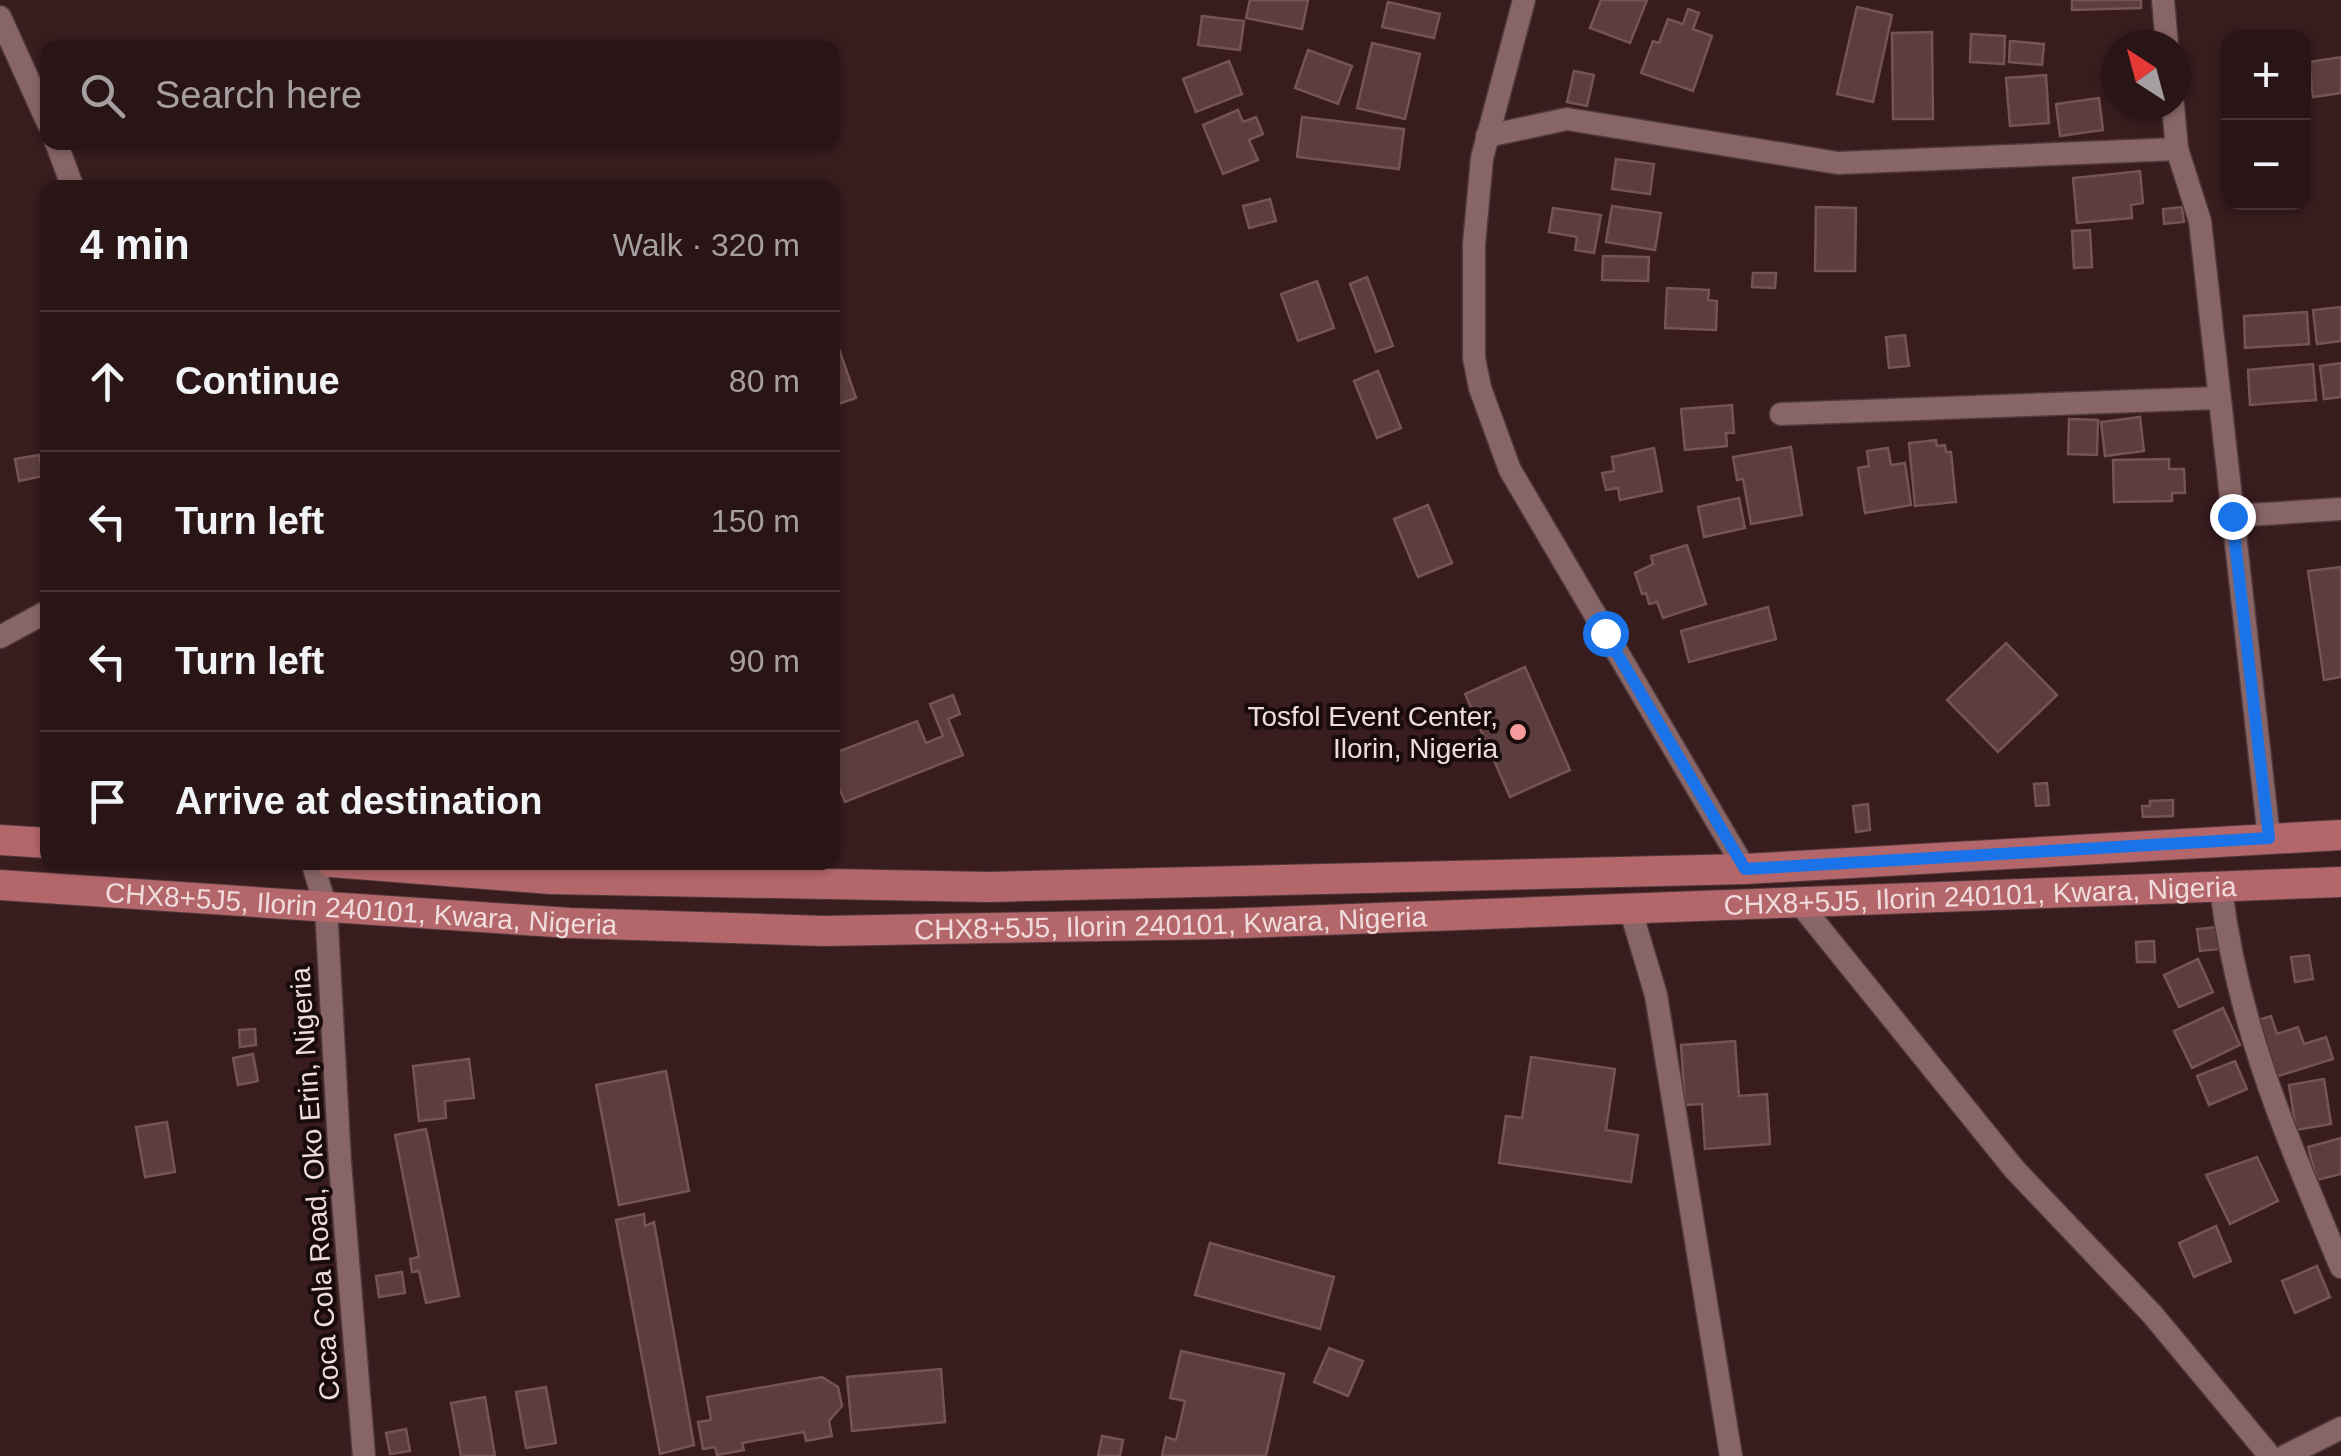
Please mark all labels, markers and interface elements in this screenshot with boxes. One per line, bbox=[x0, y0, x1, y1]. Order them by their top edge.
north arrow bbox=[2101, 30, 2191, 120]
map controls bbox=[2221, 30, 2311, 210]
button: + bbox=[2221, 30, 2311, 120]
search box bbox=[40, 40, 840, 150]
icon: search bbox=[75, 68, 130, 123]
text: Search here bbox=[155, 74, 362, 116]
button: − bbox=[2221, 120, 2311, 210]
text: 4 min bbox=[80, 221, 190, 268]
text: Walk · 320 m bbox=[613, 227, 800, 263]
icon: ahead bbox=[80, 354, 135, 409]
text: Continue bbox=[175, 360, 340, 402]
text: 80 m bbox=[729, 363, 800, 399]
icon: left bbox=[80, 494, 135, 549]
route end bbox=[2210, 494, 2256, 540]
text: Turn left bbox=[175, 500, 324, 542]
text: 150 m bbox=[711, 503, 800, 539]
route start bbox=[1583, 611, 1629, 657]
icon: left bbox=[80, 634, 135, 689]
text: Turn left bbox=[175, 640, 324, 682]
text: 90 m bbox=[729, 643, 800, 679]
place label: Tosfol Event Center, Ilorin, Nigeria bbox=[1247, 701, 1498, 764]
marker: Tosfol Event Center, Ilorin, Nigeria bbox=[1507, 721, 1529, 743]
icon: arrive bbox=[80, 774, 135, 829]
text: Arrive at destination bbox=[175, 780, 542, 822]
street label: CHX8+5J5, Ilorin 240101, Kwara, Nigeria bbox=[1723, 870, 2237, 921]
street label: CHX8+5J5, Ilorin 240101, Kwara, Nigeria bbox=[104, 877, 618, 940]
street label: CHX8+5J5, Ilorin 240101, Kwara, Nigeria bbox=[914, 901, 1428, 945]
street label: Coca Cola Road, Oko Erin, Nigeria bbox=[284, 966, 346, 1402]

